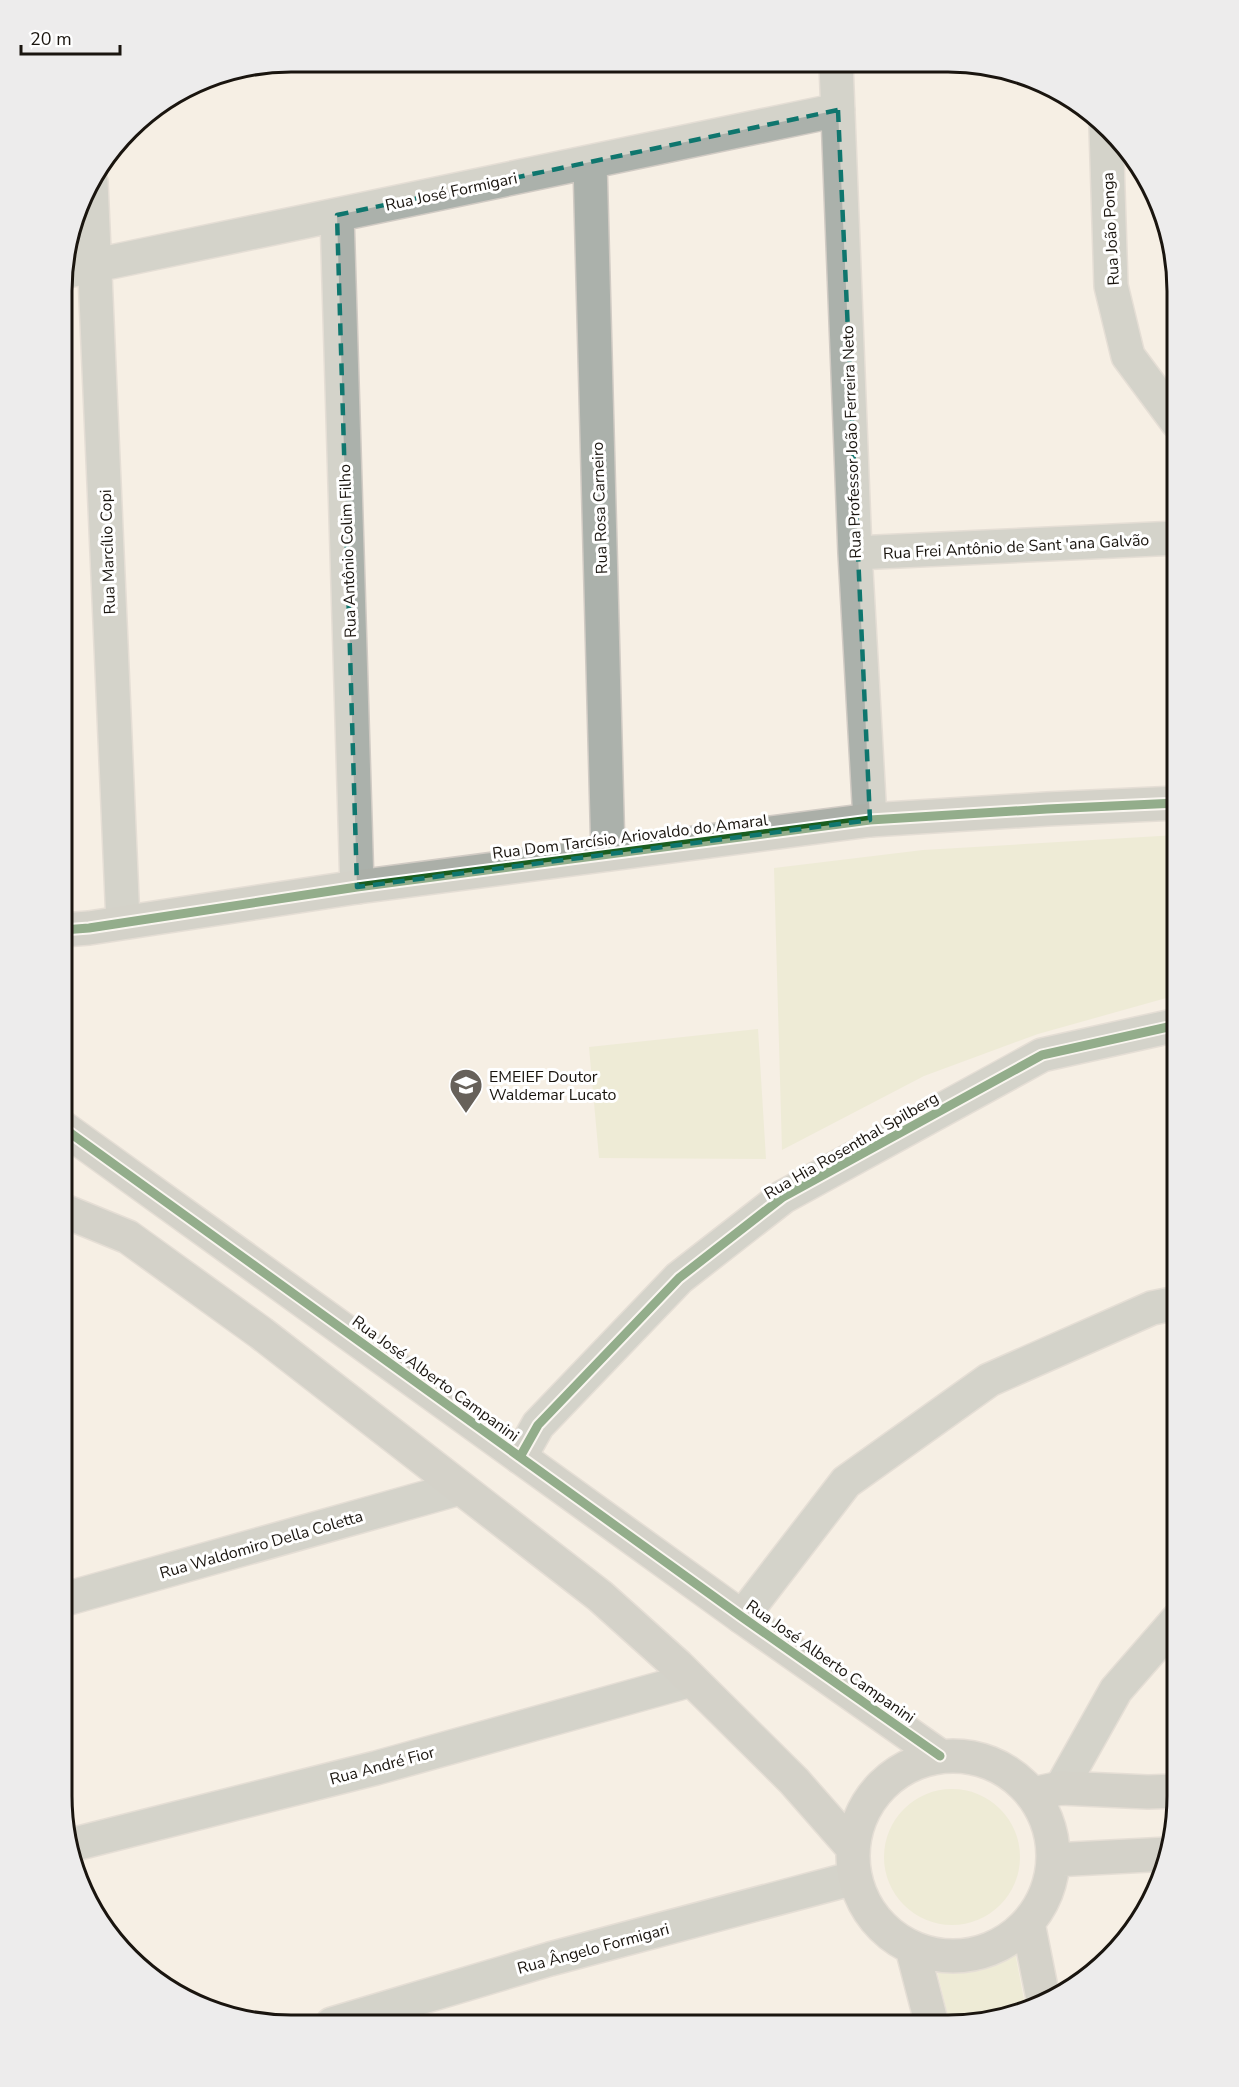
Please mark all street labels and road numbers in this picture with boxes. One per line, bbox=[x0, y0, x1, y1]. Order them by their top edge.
street label: Rua José Formigari bbox=[383, 167, 519, 217]
street label: Rua João Ponga bbox=[1097, 172, 1125, 286]
street label: Rua Professor João Ferreira Neto bbox=[837, 325, 867, 559]
street label: Rua Rosa Carneiro bbox=[587, 441, 613, 575]
street label: Rua Antônio Colim Filho bbox=[334, 464, 362, 638]
street label: Rua Marcílio Copi bbox=[95, 489, 121, 615]
street label: Rua Frei Antônio de Sant 'ana Galvão bbox=[882, 529, 1150, 565]
street label: Rua Dom Tarcísio Ariovaldo do Amaral bbox=[491, 809, 769, 865]
street label: Rua Hia Rosenthal Spilberg bbox=[760, 1087, 943, 1205]
street label: Rua José Alberto Campanini bbox=[347, 1311, 523, 1447]
street label: Rua Waldomiro Della Coletta bbox=[157, 1505, 366, 1585]
street label: Rua José Alberto Campanini bbox=[742, 1595, 919, 1729]
street label: Rua André Fior bbox=[327, 1741, 437, 1791]
street label: Rua Ângelo Formigari bbox=[515, 1918, 672, 1980]

